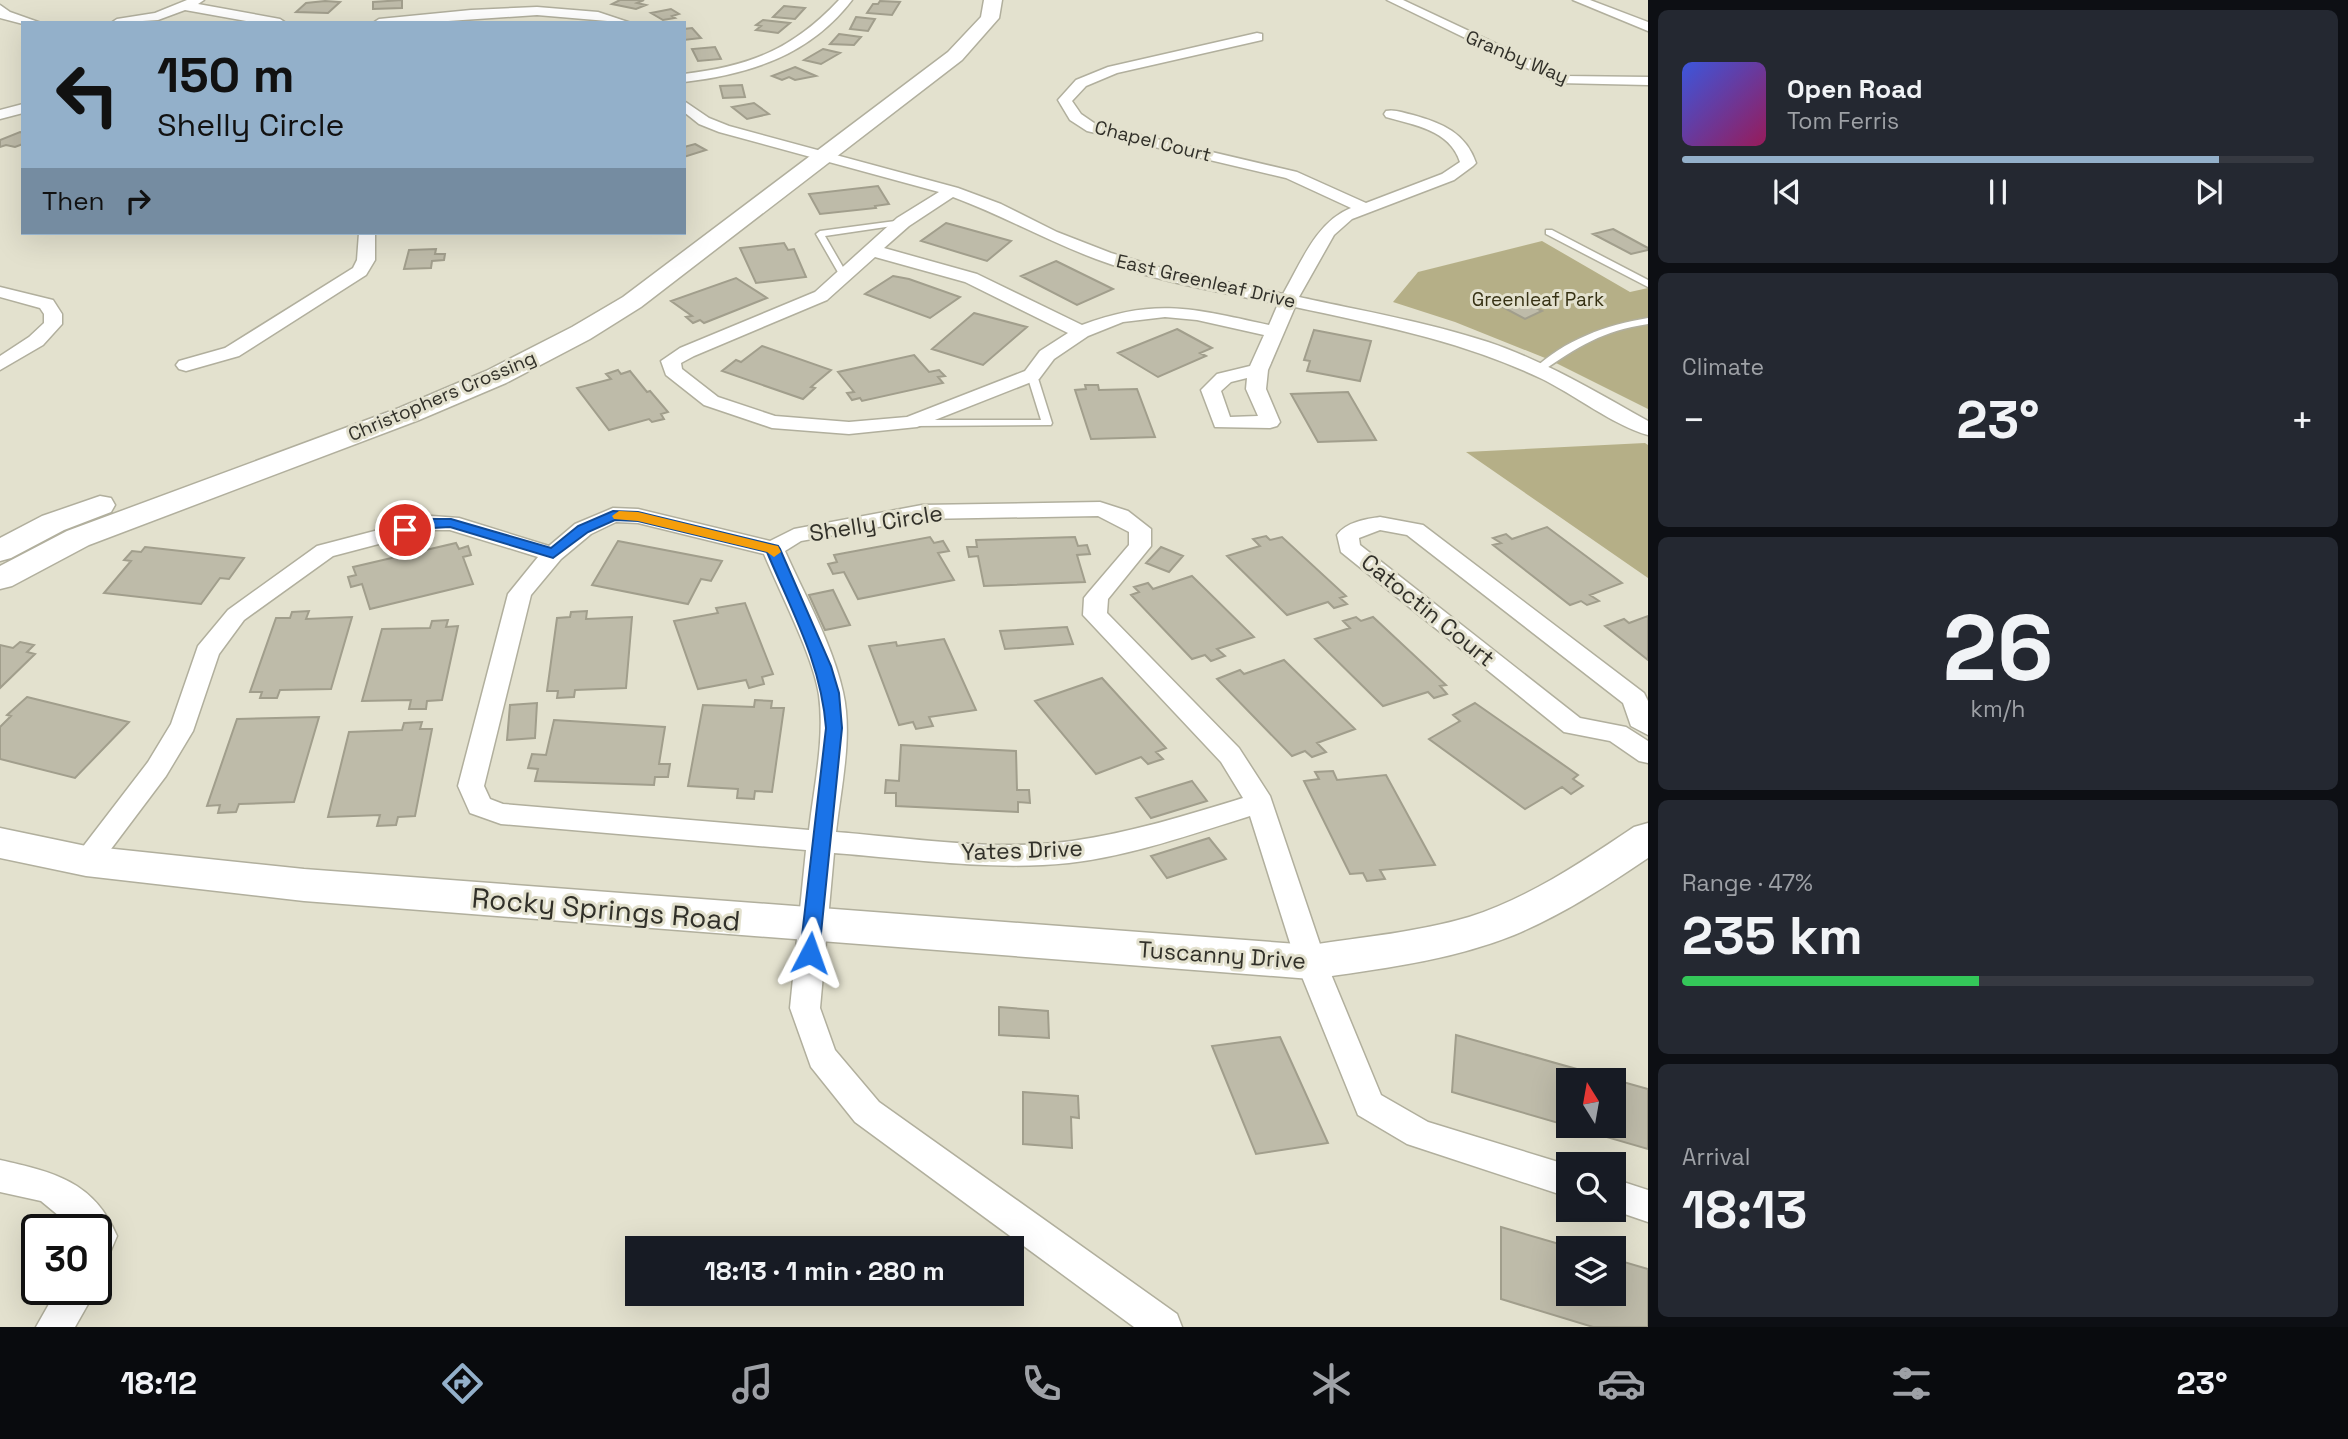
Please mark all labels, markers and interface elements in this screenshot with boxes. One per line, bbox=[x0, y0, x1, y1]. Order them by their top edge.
street label: Granby Way bbox=[1462, 24, 1572, 90]
text: 150 m bbox=[157, 44, 295, 106]
icon: left bbox=[42, 49, 133, 140]
text: Open Road bbox=[1787, 72, 1923, 106]
text: Shelly Circle bbox=[157, 105, 344, 145]
text: Tom Ferris bbox=[1787, 106, 1899, 136]
street label: Chapel Court bbox=[1092, 114, 1214, 168]
icon: previous bbox=[1768, 173, 1806, 211]
icon: pause bbox=[1979, 173, 2017, 211]
icon: next bbox=[2190, 173, 2228, 211]
icon: right bbox=[119, 182, 157, 220]
text: Then bbox=[42, 184, 105, 218]
street label: East Greenleaf Drive bbox=[1114, 248, 1298, 314]
park label: Greenleaf Park bbox=[1472, 287, 1604, 312]
street label: Christophers Crossing bbox=[344, 345, 540, 447]
text: Climate bbox=[1682, 352, 1764, 382]
text: 23° bbox=[1957, 387, 2040, 453]
text: − bbox=[1682, 396, 1706, 444]
text: + bbox=[2290, 396, 2314, 444]
street label: Shelly Circle bbox=[807, 498, 945, 548]
pin bbox=[375, 500, 435, 560]
icon: arrive bbox=[386, 511, 424, 549]
street label: Catoctin Court bbox=[1355, 547, 1501, 673]
text: 26 bbox=[1943, 590, 2053, 707]
text: km/h bbox=[1971, 694, 2025, 724]
street label: Yates Drive bbox=[961, 833, 1083, 867]
text: Range · 47% bbox=[1682, 868, 1813, 898]
street label: Rocky Springs Road bbox=[470, 879, 742, 939]
text: 235 km bbox=[1682, 903, 1863, 969]
position arrow bbox=[773, 916, 847, 990]
street label: Tuscanny Drive bbox=[1137, 934, 1307, 976]
north arrow bbox=[1556, 1068, 1626, 1138]
map controls bbox=[1556, 1068, 1626, 1306]
text: Arrival bbox=[1682, 1142, 1750, 1172]
button: search bbox=[1556, 1152, 1626, 1222]
text: 18:13 bbox=[1682, 1177, 1807, 1243]
speed limit sign: 30 bbox=[21, 1214, 112, 1305]
button: layers bbox=[1556, 1236, 1626, 1306]
text: 18:13 · 1 min · 280 m bbox=[704, 1254, 945, 1288]
icon: directions bbox=[438, 1359, 487, 1408]
icon: music bbox=[728, 1359, 777, 1408]
icon: phone bbox=[1017, 1359, 1066, 1408]
icon: climate bbox=[1307, 1359, 1356, 1408]
icon: car bbox=[1597, 1359, 1646, 1408]
icon: filters bbox=[1887, 1359, 1936, 1408]
text: 18:12 bbox=[120, 1363, 197, 1403]
text: 23° bbox=[2176, 1363, 2228, 1403]

